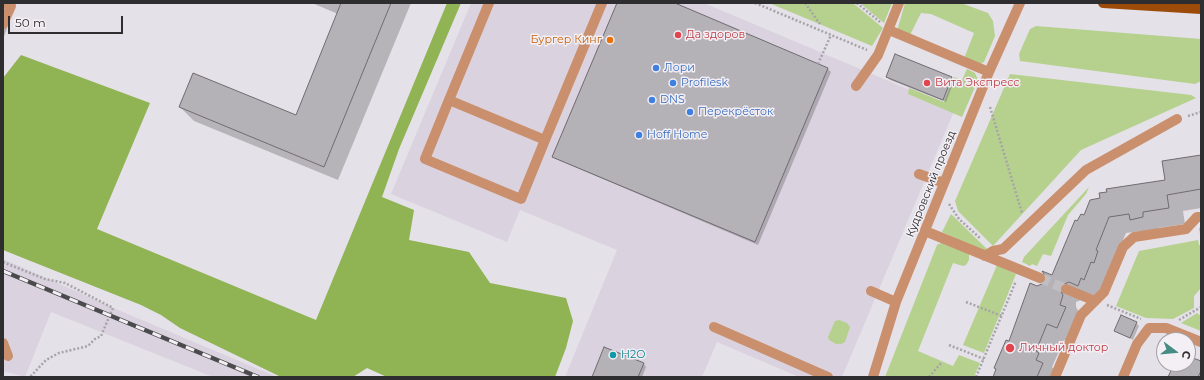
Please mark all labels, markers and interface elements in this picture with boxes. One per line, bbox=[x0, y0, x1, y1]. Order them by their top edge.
scale bar bbox=[10, 8, 125, 34]
text: 50 m bbox=[15, 15, 46, 30]
place label: Да здоров bbox=[686, 28, 745, 42]
marker: Да здоров bbox=[673, 30, 683, 40]
place label: Бургер Кинг bbox=[530, 33, 602, 47]
marker: Бургер Кинг bbox=[605, 35, 615, 45]
place label: Лори bbox=[664, 61, 695, 75]
marker: Лори bbox=[651, 63, 661, 73]
place label: Profilesk bbox=[681, 76, 728, 90]
place label: Вита Экспресс bbox=[935, 76, 1020, 90]
marker: Profilesk bbox=[668, 78, 678, 88]
marker: Вита Экспресс bbox=[922, 78, 932, 88]
place label: DNS bbox=[660, 93, 685, 107]
marker: DNS bbox=[647, 95, 657, 105]
place label: Перекрёсток bbox=[698, 105, 773, 119]
marker: Перекрёсток bbox=[685, 107, 695, 117]
place label: Hoff Home bbox=[647, 128, 707, 142]
street label: Кудровский проезд bbox=[904, 129, 958, 239]
marker: Hoff Home bbox=[634, 130, 644, 140]
north arrow bbox=[1156, 332, 1196, 372]
place label: Личный доктор bbox=[1019, 341, 1108, 355]
marker: Личный доктор bbox=[1004, 342, 1016, 354]
place label: H2O bbox=[621, 348, 645, 362]
text: С bbox=[1179, 349, 1194, 361]
marker: H2O bbox=[608, 350, 618, 360]

